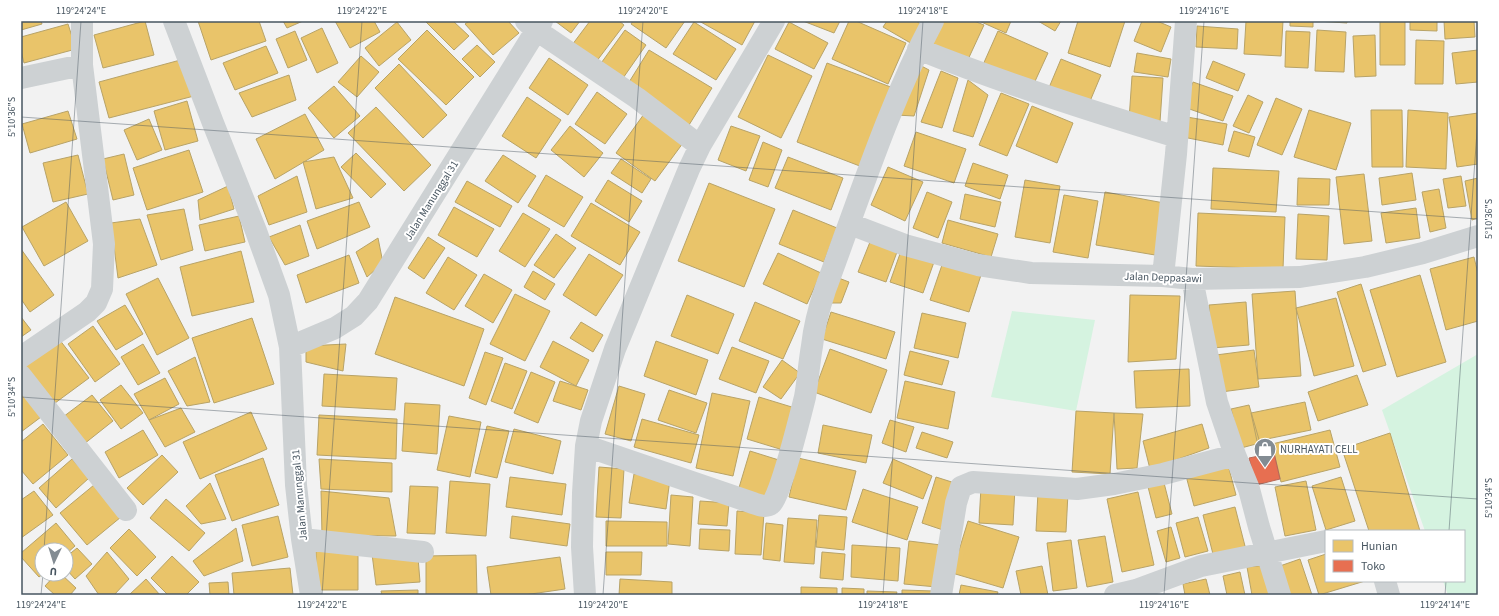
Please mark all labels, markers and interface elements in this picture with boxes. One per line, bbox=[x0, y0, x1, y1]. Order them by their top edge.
text: 119°24'24"E bbox=[56, 4, 106, 18]
text: 119°24'22"E bbox=[337, 4, 387, 18]
text: 119°24'20"E bbox=[618, 4, 668, 18]
text: 119°24'18"E bbox=[898, 4, 948, 18]
text: 119°24'16"E bbox=[1179, 4, 1229, 18]
text: 5°10'36"S bbox=[5, 97, 19, 137]
street label: Jalan Manunggal 31 bbox=[401, 158, 462, 243]
text: 5°10'36"S bbox=[1482, 199, 1496, 239]
street label: Jalan Deppasawi bbox=[1124, 269, 1202, 286]
text: 5°10'34"S bbox=[5, 377, 19, 417]
shop icon: NURHAYATI CELL bbox=[1252, 436, 1278, 469]
place label: NURHAYATI CELL bbox=[1280, 442, 1358, 457]
street label: Jalan Manunggal 31 bbox=[288, 449, 311, 541]
text: 5°10'34"S bbox=[1482, 478, 1496, 518]
legend bbox=[1325, 530, 1465, 582]
text: Hunian bbox=[1361, 538, 1397, 555]
north arrow bbox=[34, 542, 74, 582]
text: Toko bbox=[1361, 558, 1385, 575]
text: U bbox=[49, 564, 58, 579]
text: 119°24'24"E bbox=[16, 598, 66, 612]
text: 119°24'22"E bbox=[297, 598, 347, 612]
text: 119°24'20"E bbox=[578, 598, 628, 612]
text: 119°24'18"E bbox=[858, 598, 908, 612]
text: 119°24'16"E bbox=[1139, 598, 1189, 612]
text: 119°24'14"E bbox=[1420, 598, 1470, 612]

